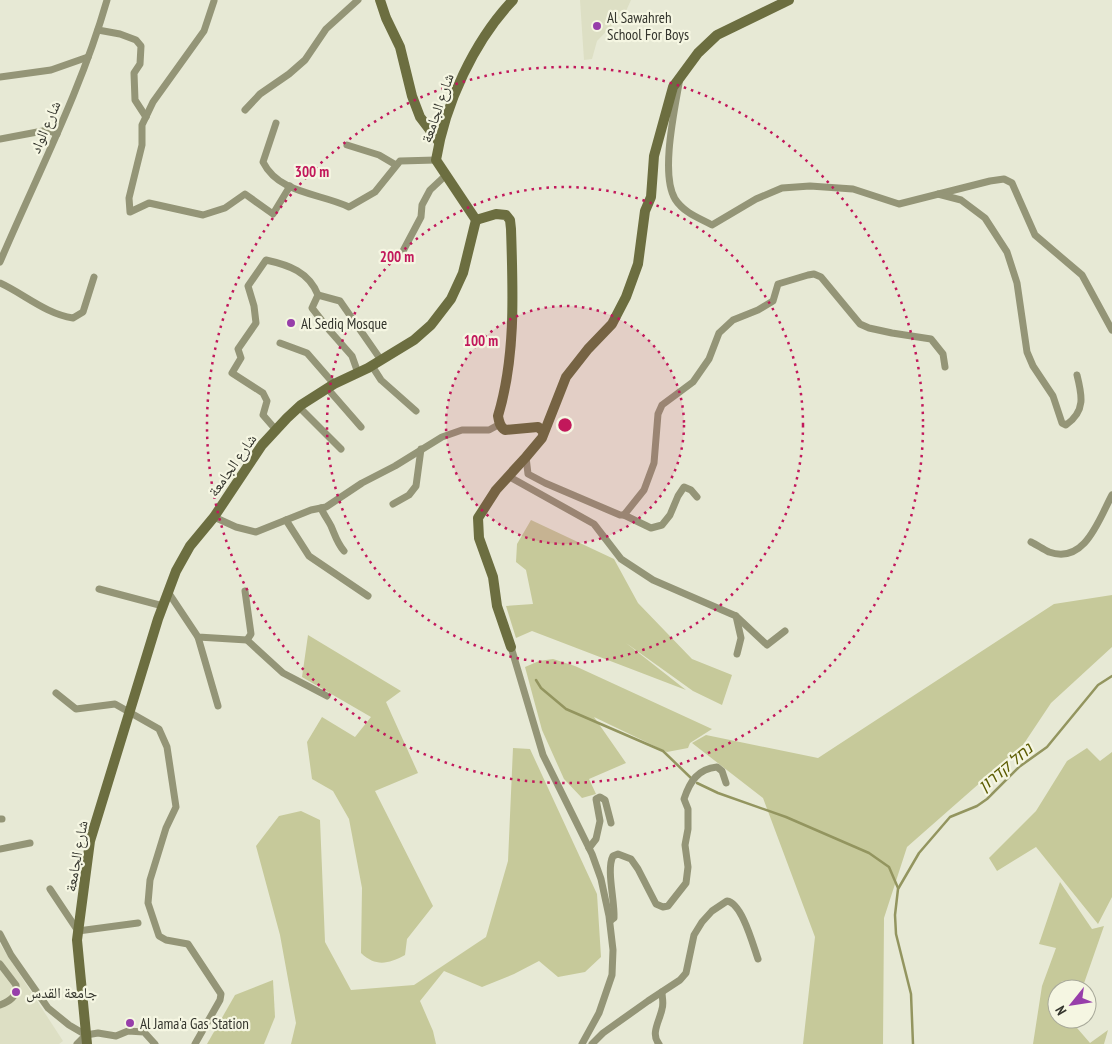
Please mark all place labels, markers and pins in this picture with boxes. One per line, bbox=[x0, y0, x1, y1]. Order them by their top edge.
place label: Al Sawahreh School For Boys bbox=[607, 8, 689, 44]
marker: Al Sawahreh School For Boys bbox=[591, 20, 603, 32]
place label: Al Sediq Mosque bbox=[301, 314, 387, 333]
marker: Al Sediq Mosque bbox=[285, 317, 297, 329]
centre of rings bbox=[556, 416, 574, 434]
place label: جامعة القدس bbox=[26, 983, 98, 1003]
marker: جامعة القدس bbox=[10, 986, 22, 998]
place label: Al Jama'a Gas Station bbox=[140, 1014, 249, 1033]
marker: Al Jama'a Gas Station bbox=[124, 1017, 136, 1029]

